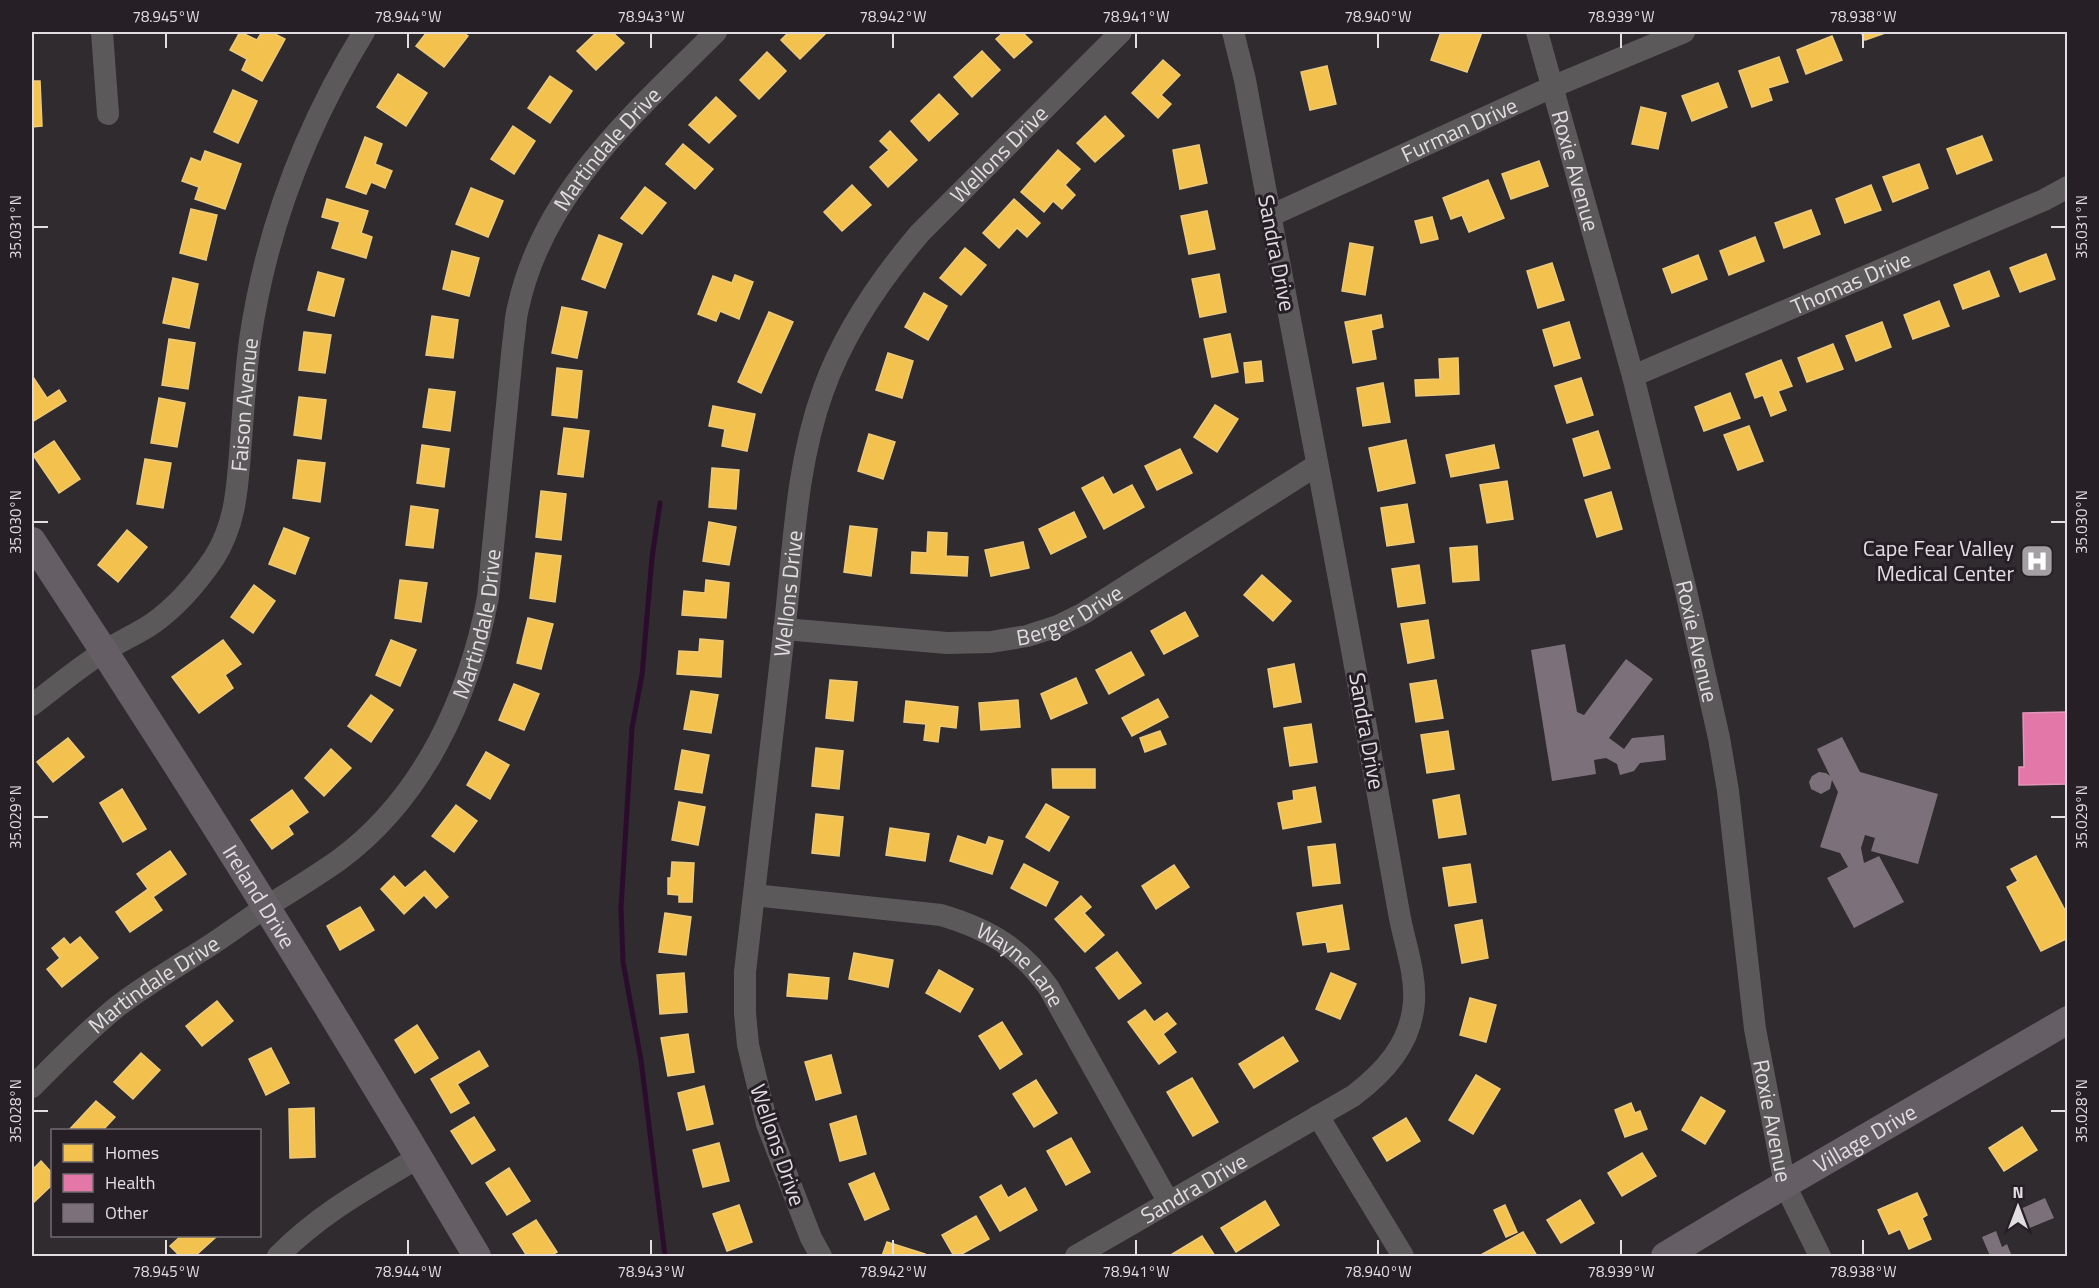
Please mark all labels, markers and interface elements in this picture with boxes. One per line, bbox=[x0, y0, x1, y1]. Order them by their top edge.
text: 78.945°W bbox=[133, 5, 199, 28]
text: 78.944°W bbox=[375, 5, 441, 28]
text: 78.943°W bbox=[618, 5, 684, 28]
text: 78.942°W bbox=[860, 5, 926, 28]
text: 78.941°W bbox=[1103, 5, 1169, 28]
text: 78.940°W bbox=[1345, 5, 1411, 28]
text: 78.939°W bbox=[1588, 5, 1654, 28]
text: 78.938°W bbox=[1830, 5, 1896, 28]
street label: Martindale Drive bbox=[544, 79, 669, 218]
street label: Furman Drive bbox=[1395, 88, 1523, 171]
street label: Wellons Drive bbox=[942, 97, 1056, 211]
street label: Roxie Avenue bbox=[1543, 106, 1609, 235]
street label: Sandra Drive bbox=[1249, 192, 1305, 314]
text: 35.031°N bbox=[4, 195, 27, 259]
text: 35.031°N bbox=[2070, 195, 2093, 259]
street label: Thomas Drive bbox=[1785, 242, 1916, 323]
street label: Faison Avenue bbox=[222, 336, 267, 473]
text: 35.030°N bbox=[4, 490, 27, 554]
text: 35.030°N bbox=[2070, 490, 2093, 554]
street label: Wellons Drive bbox=[764, 529, 811, 659]
place label: Cape Fear Valley Medical Center bbox=[1863, 531, 2014, 590]
hospital icon: Cape Fear Valley Medical Center bbox=[2019, 543, 2055, 579]
street label: Martindale Drive bbox=[443, 547, 510, 704]
street label: Berger Drive bbox=[1014, 576, 1129, 655]
street label: Roxie Avenue bbox=[1667, 576, 1727, 706]
street label: Sandra Drive bbox=[1340, 670, 1394, 792]
text: 35.029°N bbox=[4, 785, 27, 849]
text: 35.029°N bbox=[2070, 785, 2093, 849]
street label: Ireland Drive bbox=[214, 838, 305, 955]
street label: Wayne Lane bbox=[970, 913, 1073, 1013]
street label: Martindale Drive bbox=[80, 927, 226, 1041]
street label: Roxie Avenue bbox=[1744, 1057, 1801, 1185]
text: 35.028°N bbox=[4, 1079, 27, 1143]
street label: Wellons Drive bbox=[741, 1079, 815, 1211]
text: 35.028°N bbox=[2070, 1079, 2093, 1143]
street label: Village Drive bbox=[1807, 1095, 1923, 1182]
legend bbox=[51, 1129, 261, 1237]
text: Homes bbox=[105, 1139, 159, 1166]
street label: Sandra Drive bbox=[1134, 1144, 1253, 1232]
text: Health bbox=[105, 1169, 155, 1196]
north arrow bbox=[1988, 1177, 2048, 1237]
text: N bbox=[2012, 1180, 2024, 1204]
text: Other bbox=[105, 1199, 148, 1226]
text: 78.945°W bbox=[133, 1260, 199, 1283]
text: 78.944°W bbox=[375, 1260, 441, 1283]
text: 78.943°W bbox=[618, 1260, 684, 1283]
text: 78.942°W bbox=[860, 1260, 926, 1283]
text: 78.941°W bbox=[1103, 1260, 1169, 1283]
text: 78.940°W bbox=[1345, 1260, 1411, 1283]
text: 78.939°W bbox=[1588, 1260, 1654, 1283]
text: 78.938°W bbox=[1830, 1260, 1896, 1283]

